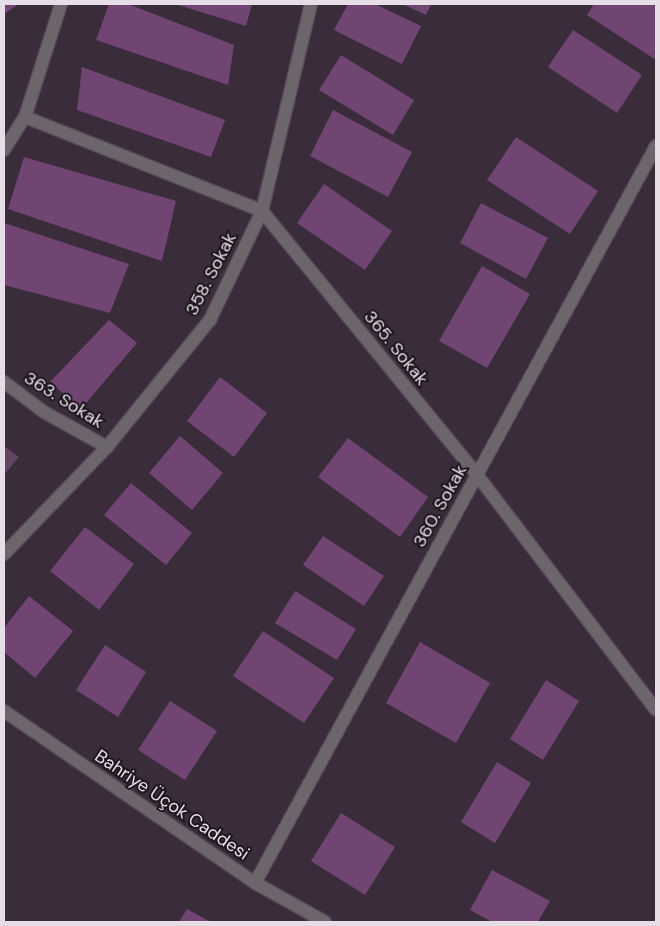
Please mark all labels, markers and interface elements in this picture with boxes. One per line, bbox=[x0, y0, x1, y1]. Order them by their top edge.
street label: 358. Sokak bbox=[181, 229, 241, 319]
street label: 365. Sokak bbox=[359, 306, 433, 390]
street label: 363. Sokak bbox=[20, 367, 108, 433]
street label: 360. Sokak bbox=[409, 461, 471, 551]
street label: Bahriye Üçok Caddesi bbox=[91, 745, 253, 865]

